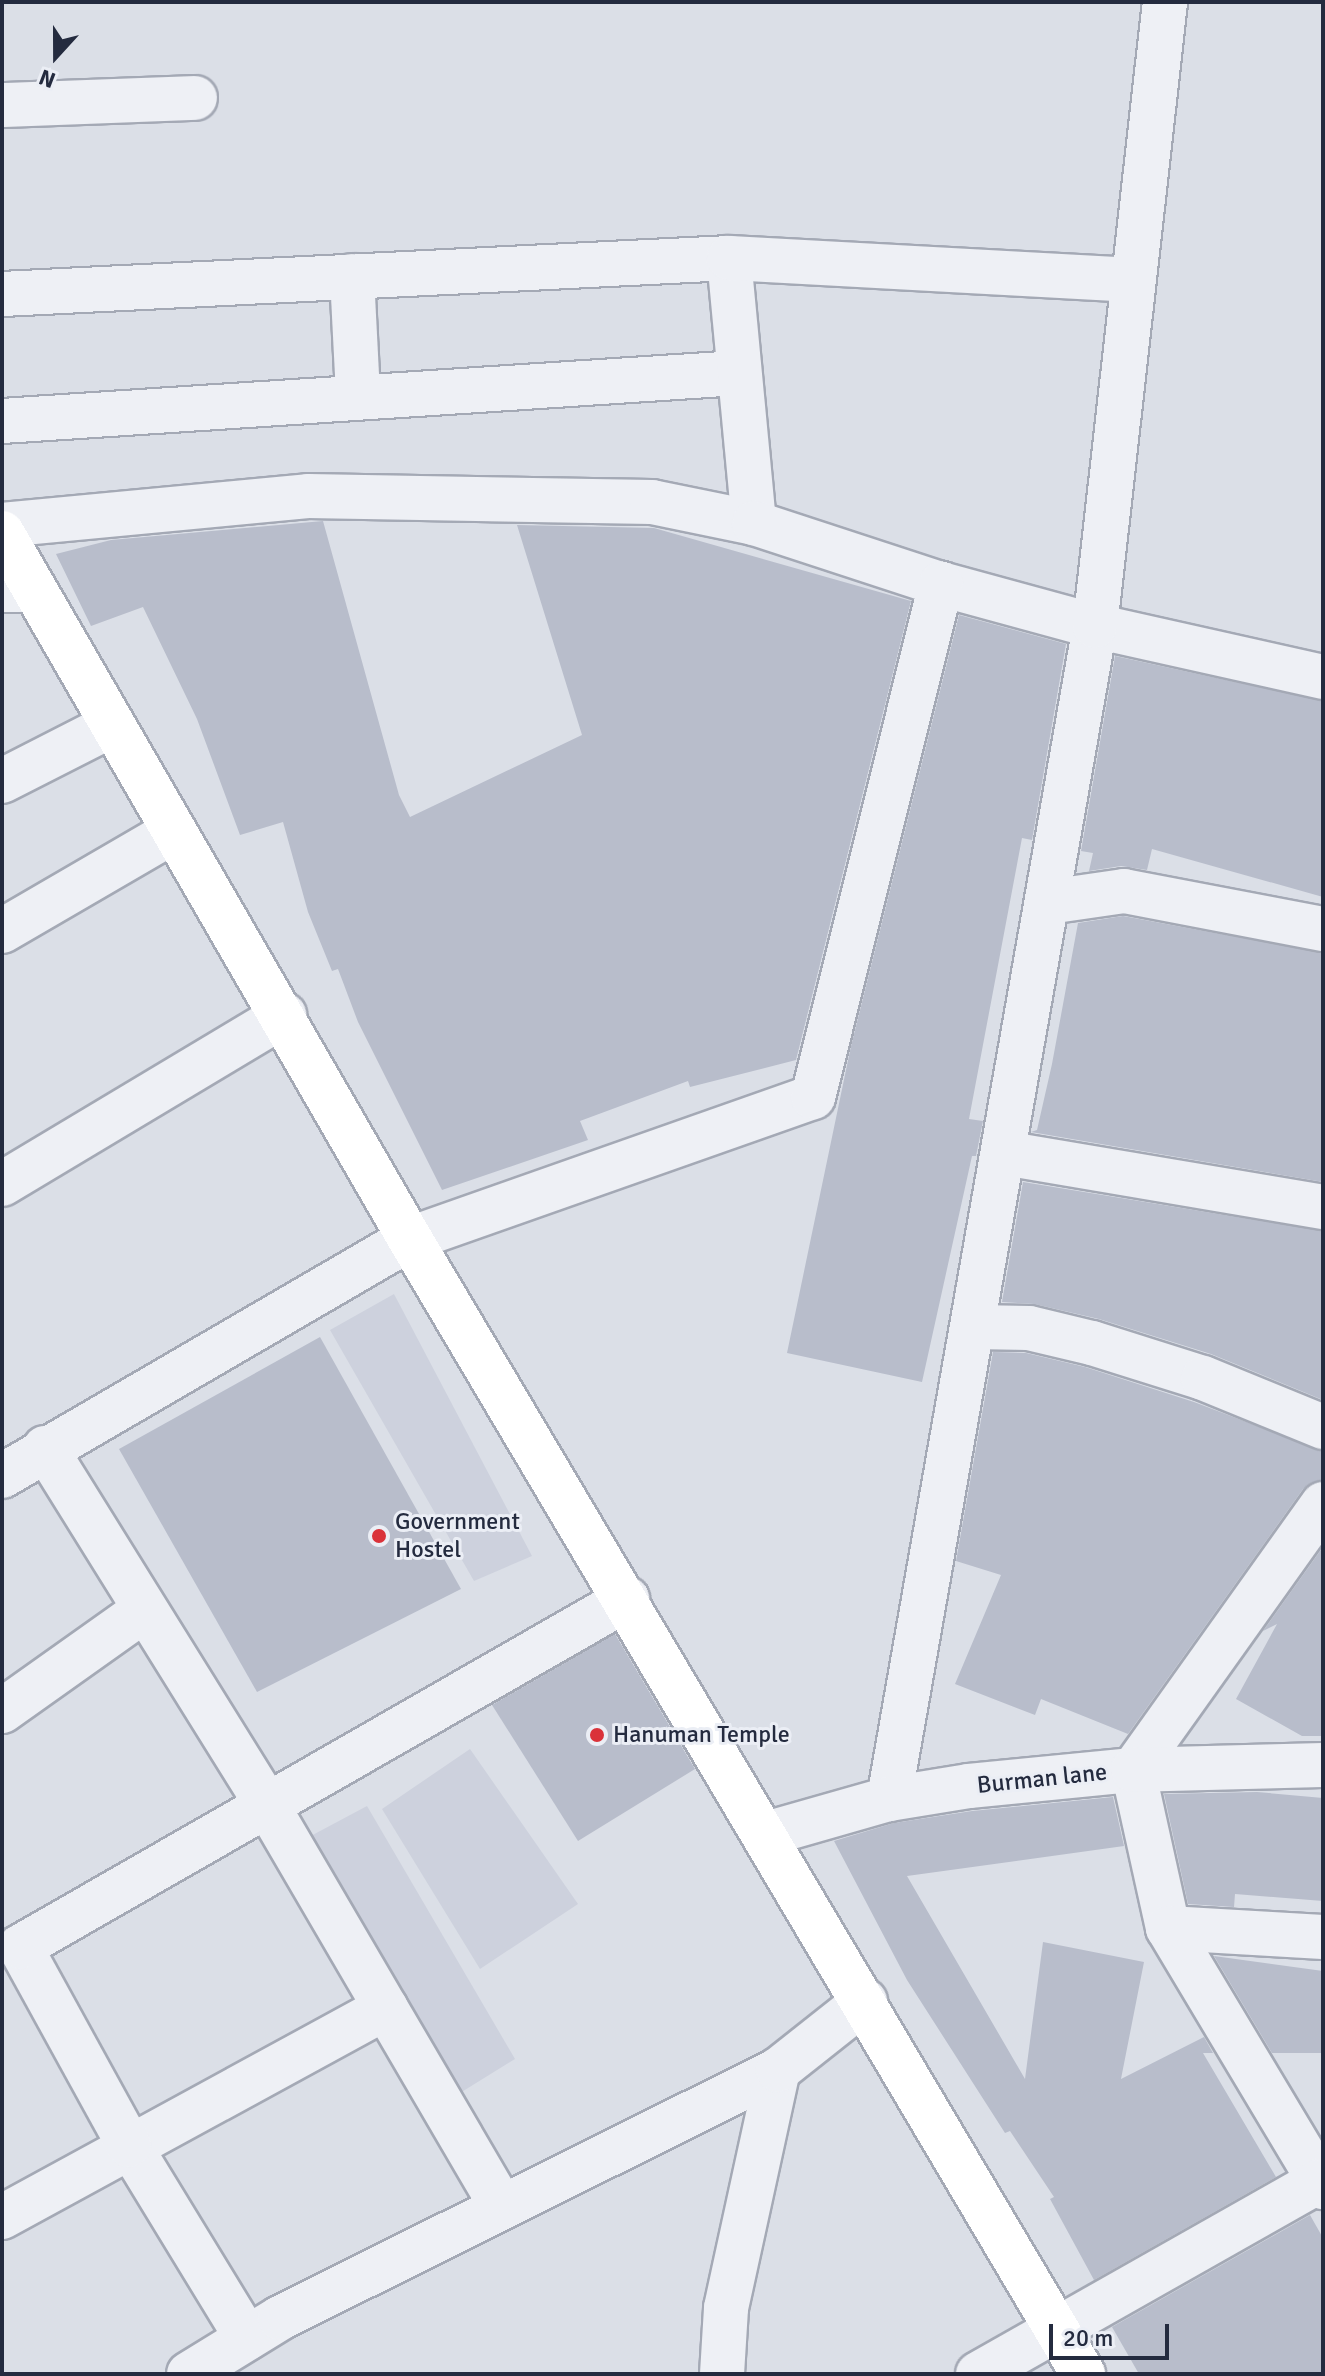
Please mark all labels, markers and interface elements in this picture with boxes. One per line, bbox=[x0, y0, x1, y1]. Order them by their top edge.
north arrow bbox=[16, 16, 96, 96]
text: N bbox=[35, 64, 59, 94]
place label: Government Hostel bbox=[395, 1508, 520, 1564]
marker: Government Hostel bbox=[370, 1527, 388, 1545]
place label: Hanuman Temple bbox=[613, 1721, 790, 1749]
marker: Hanuman Temple bbox=[588, 1726, 606, 1744]
street label: Burman lane bbox=[976, 1758, 1108, 1800]
scale bar bbox=[1053, 2308, 1173, 2358]
text: 20 m bbox=[1063, 2323, 1113, 2353]

